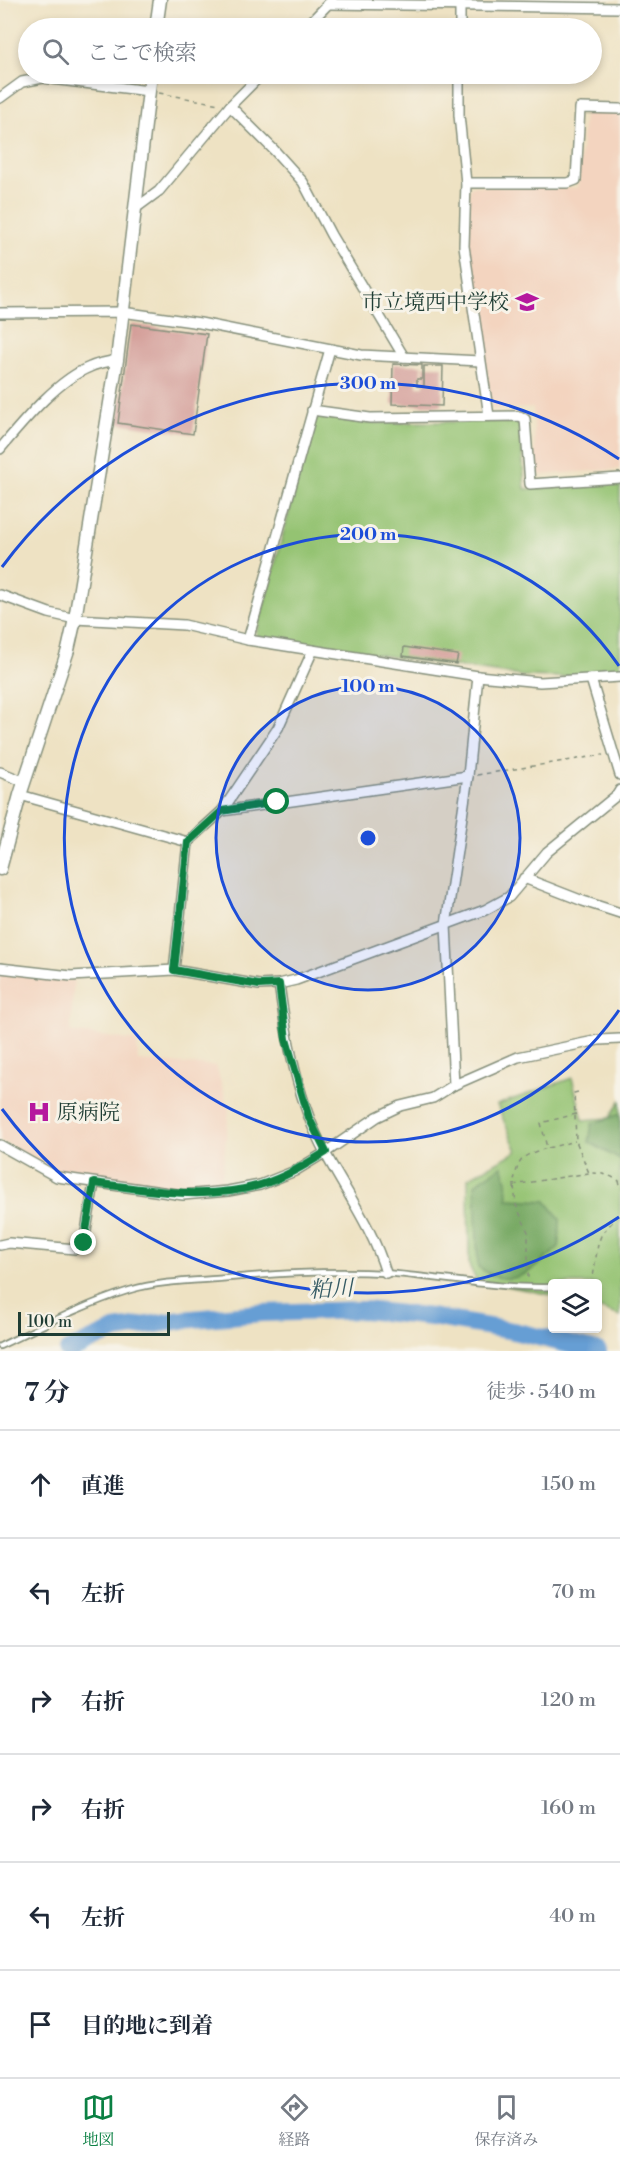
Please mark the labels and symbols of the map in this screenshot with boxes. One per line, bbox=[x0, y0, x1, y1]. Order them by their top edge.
school or university icon: 市立境西中学校 bbox=[514, 289, 540, 315]
place label: 市立境西中学校 bbox=[362, 290, 509, 316]
text: 300 m bbox=[340, 372, 397, 395]
text: 200 m bbox=[340, 523, 397, 546]
text: 100 m bbox=[341, 675, 395, 698]
route start bbox=[263, 788, 289, 814]
centre of rings bbox=[358, 828, 378, 848]
hospital icon: 原病院 bbox=[26, 1099, 52, 1125]
place label: 原病院 bbox=[57, 1100, 120, 1126]
route end bbox=[70, 1229, 96, 1255]
water label: 粕川 bbox=[308, 1275, 356, 1304]
scale bar bbox=[18, 1309, 170, 1336]

